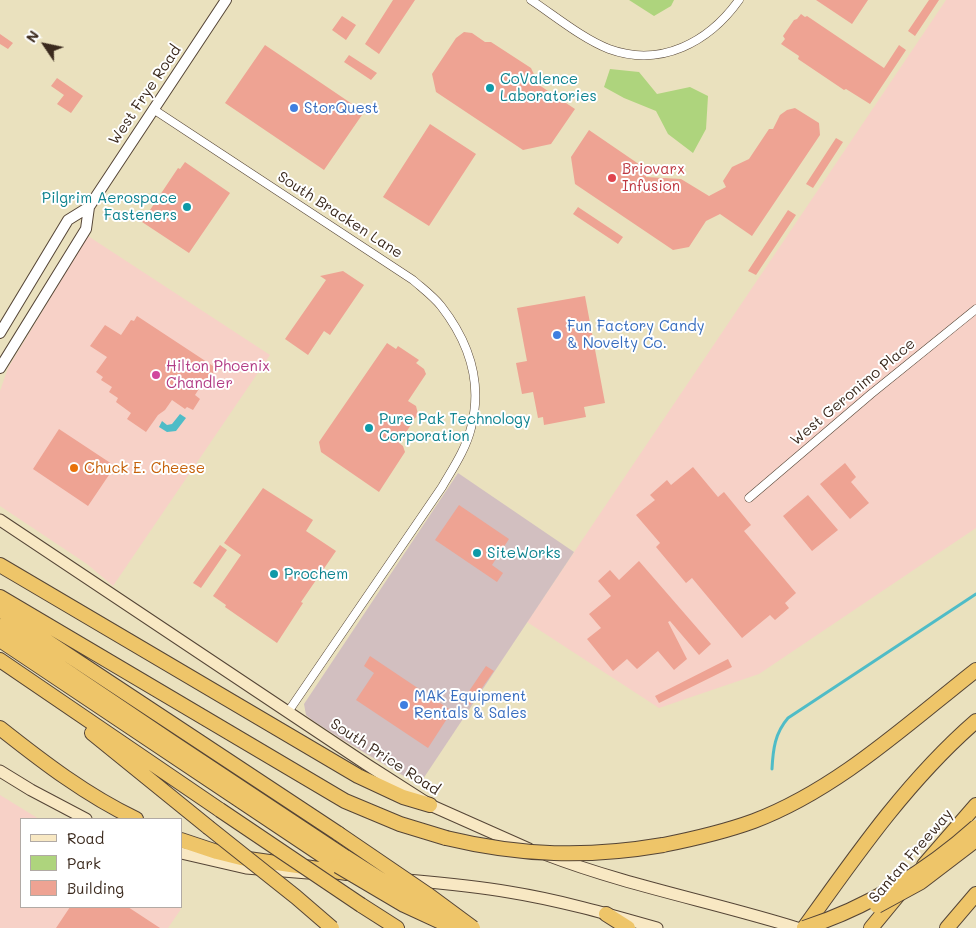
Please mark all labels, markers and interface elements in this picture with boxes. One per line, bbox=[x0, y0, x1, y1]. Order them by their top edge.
north arrow bbox=[20, 20, 70, 70]
text: N bbox=[21, 27, 43, 46]
street label: West Frye Road bbox=[105, 42, 185, 148]
place label: CoValence Laboratories bbox=[500, 70, 597, 105]
marker: CoValence Laboratories bbox=[484, 82, 496, 94]
place label: StorQuest bbox=[304, 99, 379, 117]
marker: StorQuest bbox=[288, 102, 300, 114]
place label: Briovarx Infusion bbox=[622, 160, 685, 195]
street label: South Bracken Lane bbox=[274, 168, 406, 262]
marker: Briovarx Infusion bbox=[606, 172, 618, 184]
place label: Pilgrim Aerospace Fasteners bbox=[42, 189, 177, 224]
marker: Pilgrim Aerospace Fasteners bbox=[181, 201, 193, 213]
place label: Fun Factory Candy & Novelty Co. bbox=[567, 317, 705, 352]
marker: Fun Factory Candy & Novelty Co. bbox=[551, 329, 563, 341]
street label: West Geronimo Place bbox=[787, 335, 919, 449]
place label: Hilton Phoenix Chandler bbox=[166, 357, 270, 392]
marker: Hilton Phoenix Chandler bbox=[150, 369, 162, 381]
place label: Pure Pak Technology Corporation bbox=[379, 410, 531, 445]
marker: Pure Pak Technology Corporation bbox=[363, 422, 375, 434]
place label: Chuck E. Cheese bbox=[84, 459, 205, 477]
marker: Chuck E. Cheese bbox=[68, 462, 80, 474]
place label: SiteWorks bbox=[487, 544, 561, 562]
marker: SiteWorks bbox=[471, 547, 483, 559]
place label: Prochem bbox=[284, 565, 348, 583]
marker: Prochem bbox=[268, 568, 280, 580]
place label: MAK Equipment Rentals & Sales bbox=[414, 687, 527, 722]
marker: MAK Equipment Rentals & Sales bbox=[398, 699, 410, 711]
street label: South Price Road bbox=[327, 715, 443, 799]
street label: Santan Freeway bbox=[865, 805, 957, 907]
legend bbox=[20, 818, 182, 908]
text: Road bbox=[67, 828, 104, 848]
text: Park bbox=[67, 853, 101, 873]
text: Building bbox=[67, 878, 124, 898]

